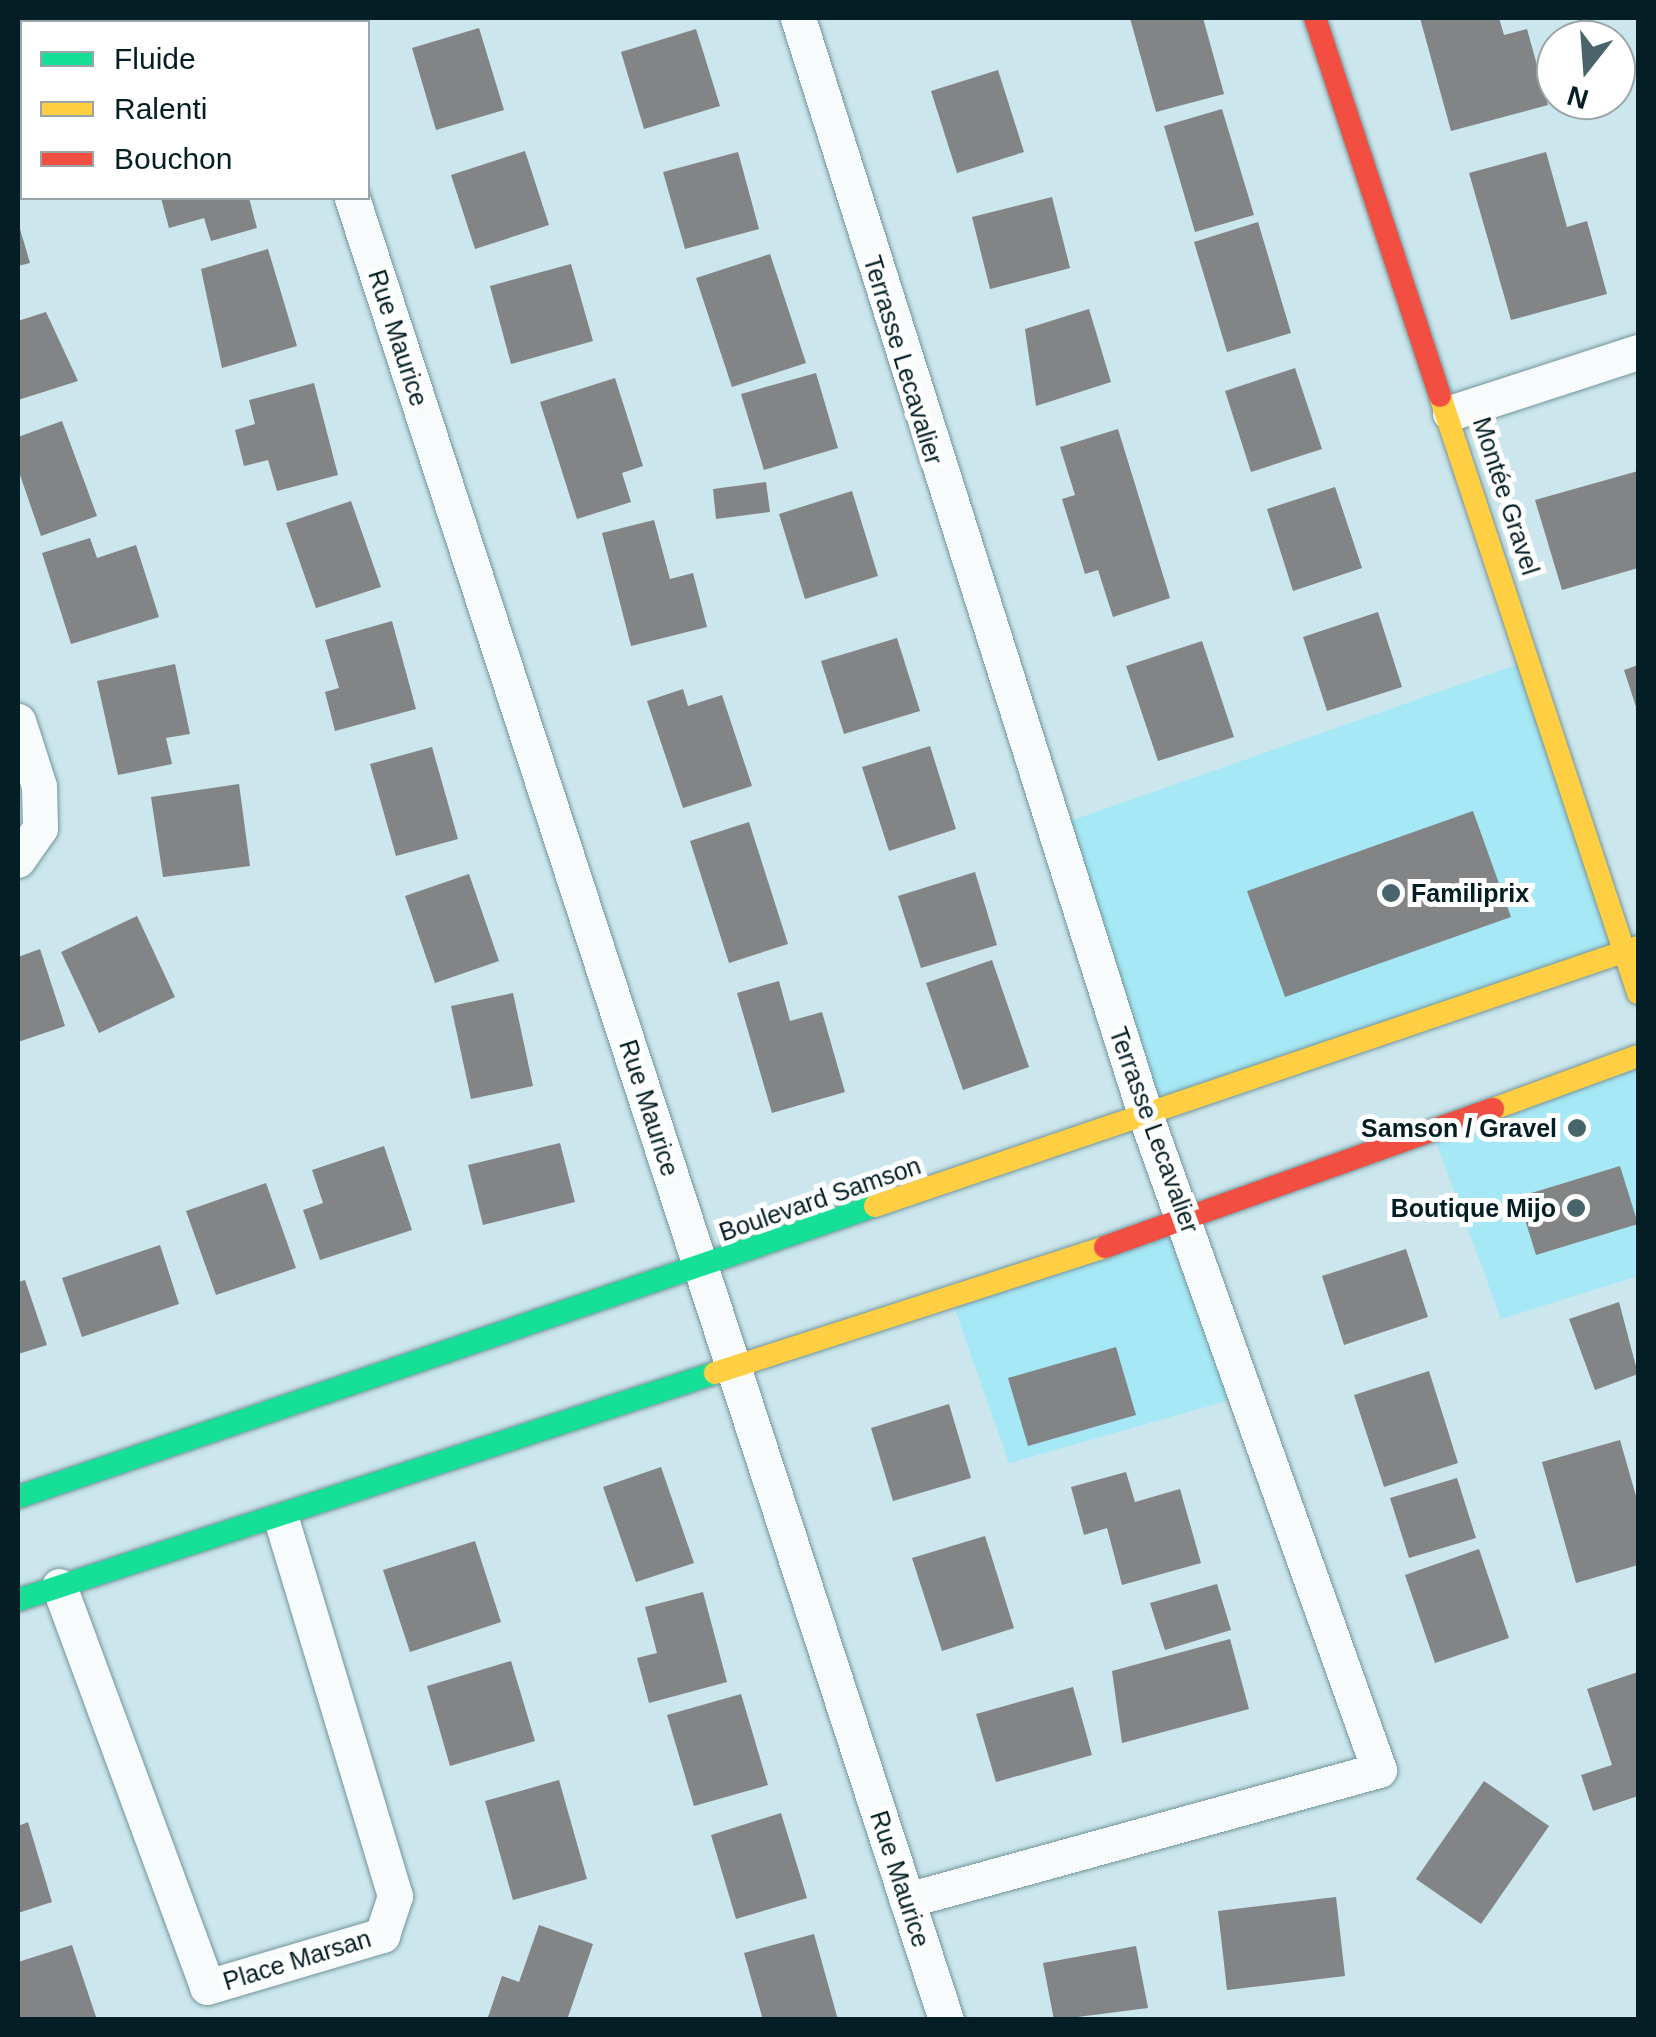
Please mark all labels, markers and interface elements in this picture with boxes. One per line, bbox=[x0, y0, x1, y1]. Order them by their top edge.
legend bbox=[20, 20, 370, 200]
north arrow bbox=[1536, 20, 1636, 120]
text: Fluide bbox=[114, 42, 196, 75]
text: N bbox=[1563, 79, 1592, 115]
text: Ralenti bbox=[114, 92, 207, 125]
text: Bouchon bbox=[114, 142, 232, 175]
street label: Terrasse Lecavalier bbox=[857, 252, 949, 468]
street label: Rue Maurice bbox=[362, 266, 434, 410]
street label: Montée Gravel bbox=[1466, 413, 1546, 579]
place label: Familiprix bbox=[1411, 878, 1529, 908]
marker: Familiprix bbox=[1380, 882, 1402, 904]
street label: Terrasse Lecavalier bbox=[1103, 1023, 1205, 1237]
street label: Rue Maurice bbox=[613, 1036, 685, 1180]
place label: Samson / Gravel bbox=[1361, 1113, 1557, 1143]
marker: Samson / Gravel bbox=[1566, 1117, 1588, 1139]
street label: Boulevard Samson bbox=[715, 1150, 925, 1248]
place label: Boutique Mijo bbox=[1391, 1193, 1556, 1223]
marker: Boutique Mijo bbox=[1565, 1197, 1587, 1219]
street label: Rue Maurice bbox=[864, 1807, 936, 1951]
street label: Place Marsan bbox=[220, 1923, 374, 1997]

